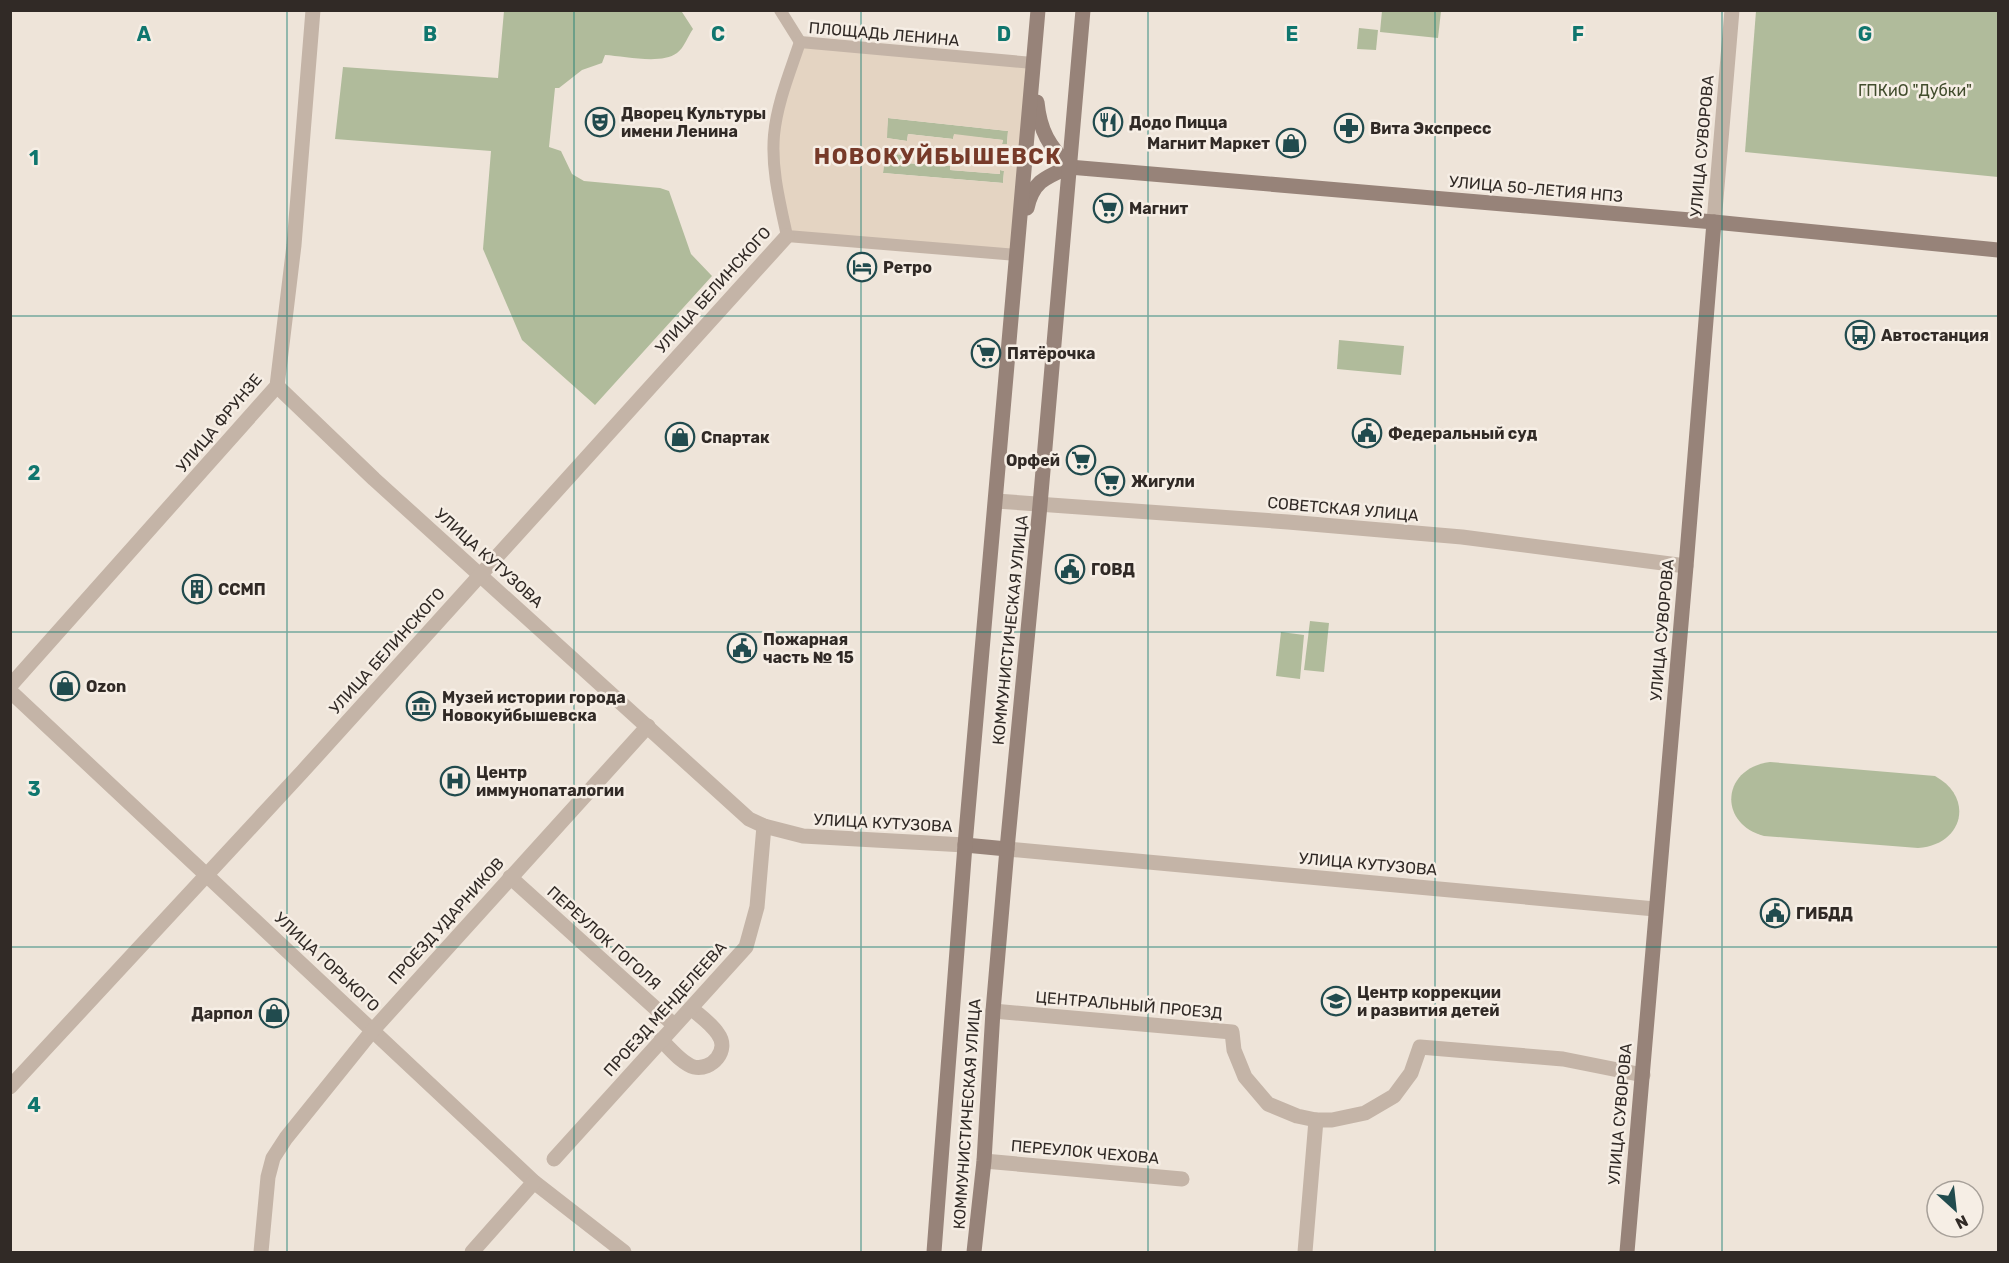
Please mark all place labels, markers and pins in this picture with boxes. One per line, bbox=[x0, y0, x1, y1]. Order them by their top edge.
place label: Дворец Культуры имени Ленина bbox=[621, 104, 766, 141]
theatre icon: Дворец Культуры имени Ленина bbox=[584, 106, 616, 138]
restaurant icon: Додо Пицца bbox=[1092, 106, 1124, 138]
pharmacy icon: Вита Экспресс bbox=[1333, 112, 1365, 144]
place label: Додо Пицца bbox=[1129, 113, 1228, 132]
place label: Вита Экспресс bbox=[1370, 119, 1492, 138]
shop icon: Магнит Маркет bbox=[1275, 127, 1307, 159]
place label: Магнит Маркет bbox=[1147, 134, 1270, 153]
supermarket icon: Магнит bbox=[1092, 192, 1124, 224]
place label: Магнит bbox=[1129, 199, 1188, 218]
hotel icon: Ретро bbox=[846, 251, 878, 283]
place label: Ретро bbox=[883, 258, 932, 277]
bus stop icon: Автостанция bbox=[1844, 319, 1876, 351]
place label: Автостанция bbox=[1881, 326, 1989, 345]
supermarket icon: Пятёрочка bbox=[970, 337, 1002, 369]
place label: Пятёрочка bbox=[1007, 344, 1096, 363]
public building icon: Федеральный суд bbox=[1351, 417, 1383, 449]
shop icon: Спартак bbox=[664, 421, 696, 453]
place label: Федеральный суд bbox=[1388, 424, 1538, 443]
place label: Спартак bbox=[701, 428, 770, 447]
supermarket icon: Орфей bbox=[1065, 444, 1097, 476]
place label: Орфей bbox=[1006, 451, 1060, 470]
supermarket icon: Жигули bbox=[1094, 465, 1126, 497]
place label: Жигули bbox=[1131, 472, 1195, 491]
public building icon: ГОВД bbox=[1054, 553, 1086, 585]
place label: ГОВД bbox=[1091, 560, 1135, 579]
building icon: ССМП bbox=[181, 573, 213, 605]
place label: ССМП bbox=[218, 580, 266, 599]
place label: Пожарная часть № 15 bbox=[763, 630, 854, 667]
public building icon: Пожарная часть № 15 bbox=[726, 632, 758, 664]
shop icon: Ozon bbox=[49, 670, 81, 702]
place label: Ozon bbox=[86, 677, 126, 696]
place label: Музей истории города Новокуйбышевска bbox=[442, 688, 626, 725]
museum icon: Музей истории города Новокуйбышевска bbox=[405, 690, 437, 722]
place label: Центр иммунопаталогии bbox=[476, 763, 624, 800]
hospital icon: Центр иммунопаталогии bbox=[439, 765, 471, 797]
public building icon: ГИБДД bbox=[1759, 897, 1791, 929]
place label: ГИБДД bbox=[1796, 904, 1853, 923]
place label: Центр коррекции и развития детей bbox=[1357, 983, 1501, 1020]
school or university icon: Центр коррекции и развития детей bbox=[1320, 985, 1352, 1017]
shop icon: Дарпол bbox=[258, 997, 290, 1029]
place label: Дарпол bbox=[191, 1004, 253, 1023]

